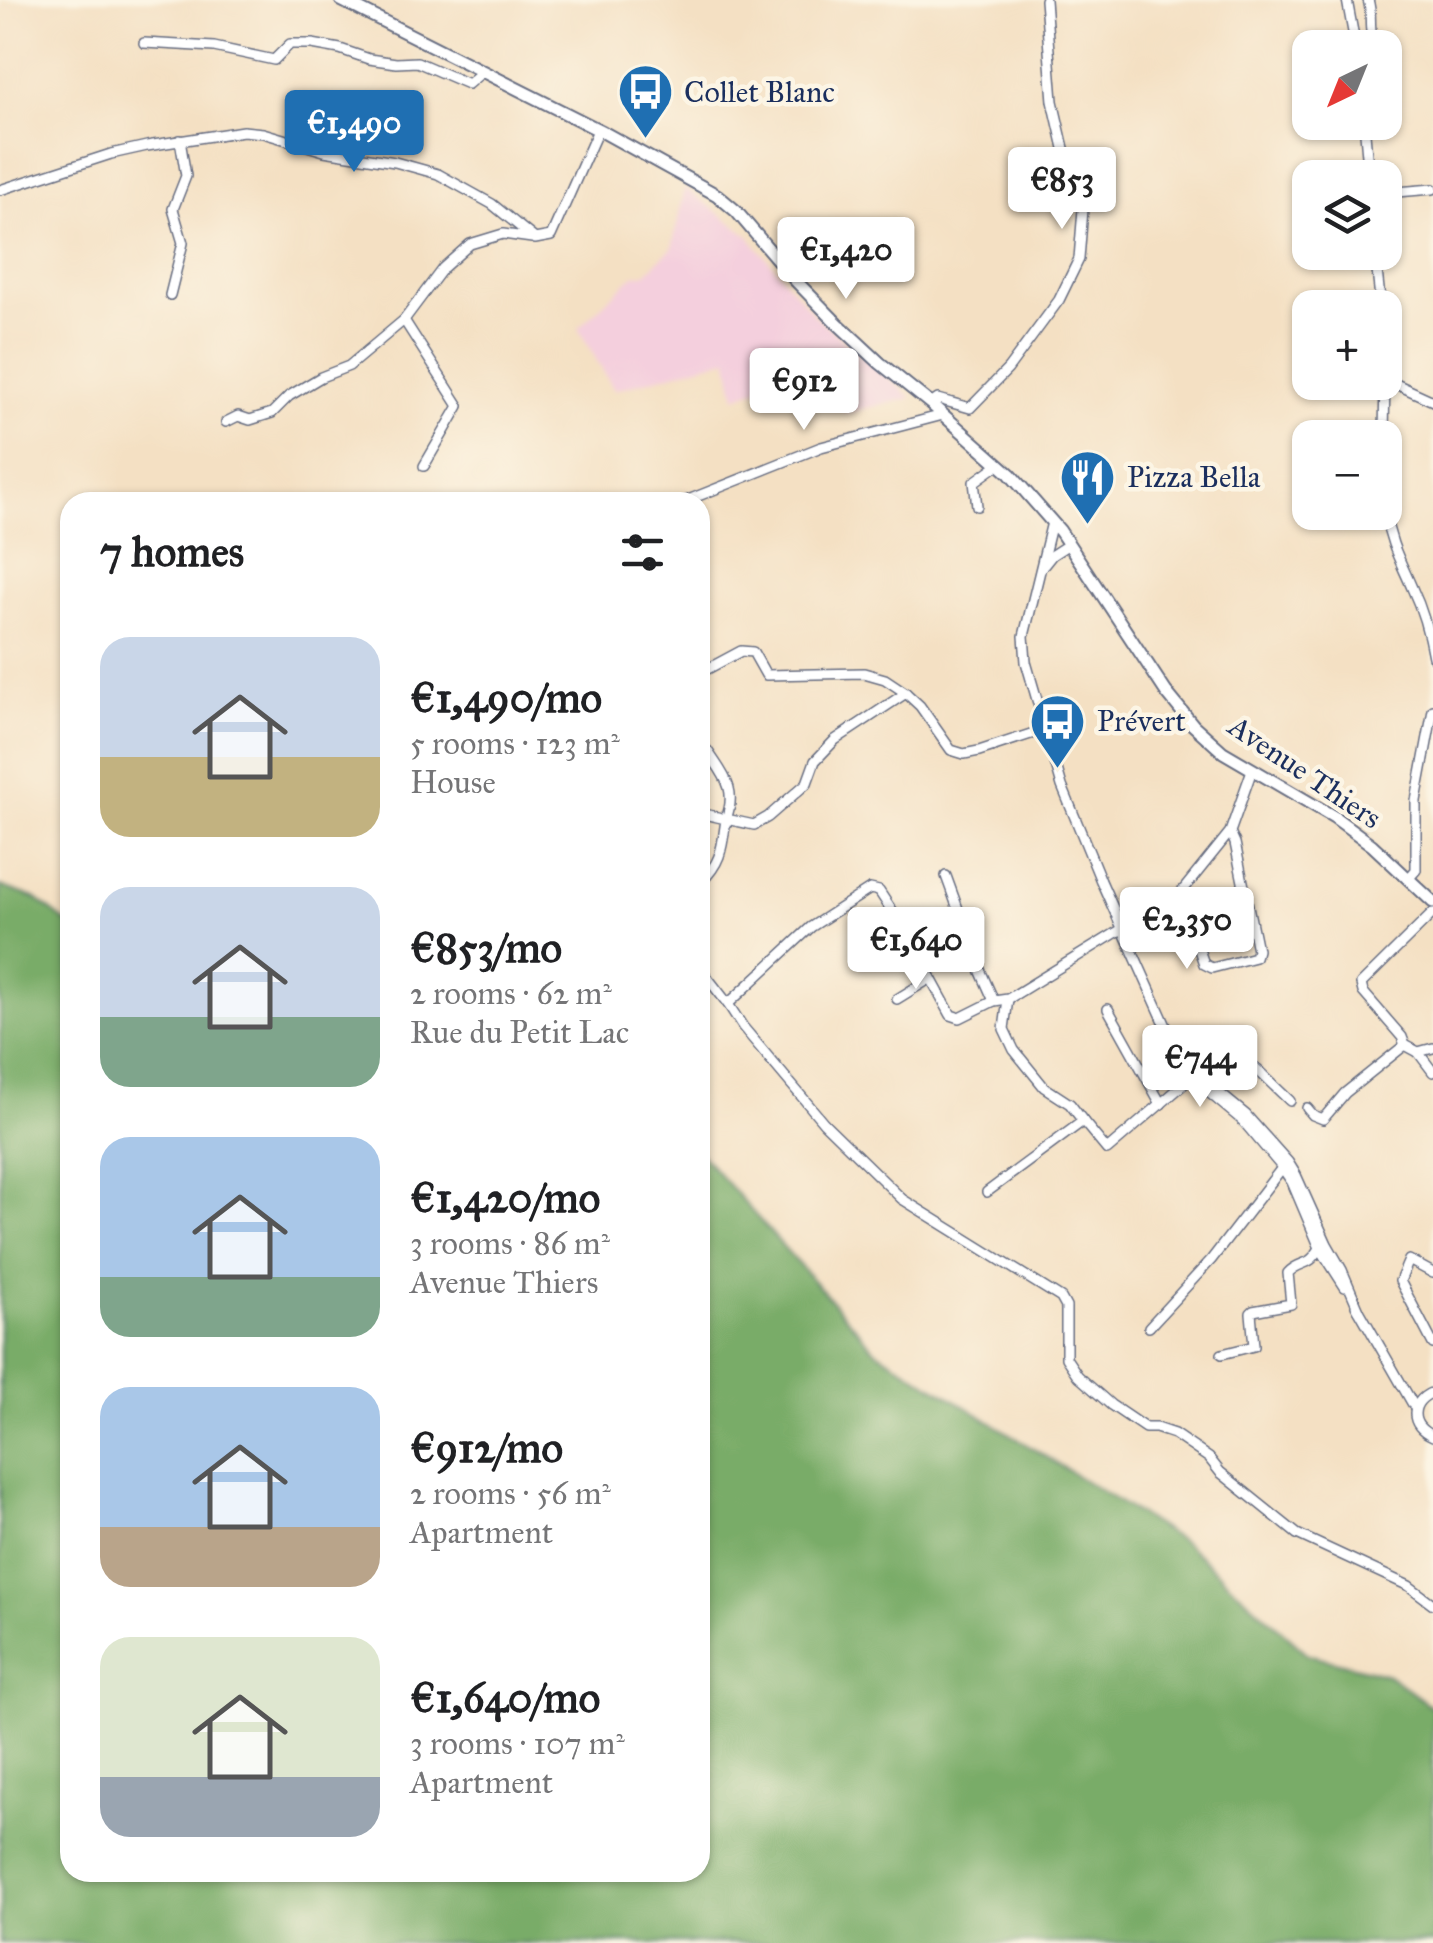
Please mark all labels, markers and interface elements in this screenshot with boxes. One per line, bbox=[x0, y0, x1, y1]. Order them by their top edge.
north arrow bbox=[1292, 30, 1402, 140]
map controls bbox=[1292, 30, 1402, 530]
bus stop icon: Collet Blanc bbox=[615, 62, 675, 141]
place label: Collet Blanc bbox=[684, 74, 835, 110]
pin: €1,490 bbox=[273, 90, 435, 175]
text: €1,490 bbox=[307, 103, 401, 142]
pin: €853 bbox=[1003, 147, 1121, 232]
text: €853 bbox=[1030, 160, 1094, 199]
button: layers bbox=[1292, 160, 1402, 270]
pin: €1,420 bbox=[765, 217, 927, 302]
text: €1,420 bbox=[799, 230, 893, 269]
button: + bbox=[1292, 290, 1402, 400]
pin: €912 bbox=[745, 348, 863, 433]
text: €912 bbox=[772, 361, 836, 400]
button: − bbox=[1292, 420, 1402, 530]
restaurant icon: Pizza Bella bbox=[1058, 447, 1118, 526]
place label: Pizza Bella bbox=[1127, 459, 1261, 495]
icon: filters bbox=[615, 525, 670, 580]
text: 7 homes bbox=[100, 526, 244, 578]
text: €1,490/mo bbox=[410, 672, 602, 724]
icon: home bbox=[180, 677, 300, 797]
bus stop icon: Prévert bbox=[1028, 691, 1088, 770]
place label: Prévert bbox=[1097, 703, 1186, 739]
street label: Avenue Thiers bbox=[1220, 707, 1388, 836]
text: 5 rooms · 123 m² bbox=[410, 724, 620, 763]
text: House bbox=[410, 763, 496, 802]
pin: €2,350 bbox=[1106, 887, 1268, 972]
text: €2,350 bbox=[1142, 900, 1232, 939]
pin: €1,640 bbox=[835, 907, 997, 992]
text: €1,640 bbox=[869, 920, 963, 959]
text: €853/mo bbox=[410, 922, 562, 974]
icon: home bbox=[180, 927, 300, 1047]
text: 2 rooms · 62 m² bbox=[410, 974, 612, 1013]
text: Rue du Petit Lac bbox=[410, 1013, 629, 1052]
pin: €744 bbox=[1141, 1025, 1259, 1110]
text: €744 bbox=[1164, 1038, 1236, 1077]
text: €1,420/mo bbox=[410, 1172, 600, 1224]
icon: home bbox=[180, 1177, 300, 1297]
text: 3 rooms · 86 m² bbox=[410, 1224, 610, 1263]
text: Avenue Thiers bbox=[410, 1263, 598, 1302]
text: €912/mo bbox=[410, 1422, 563, 1474]
icon: home bbox=[180, 1427, 300, 1547]
text: 2 rooms · 56 m² bbox=[410, 1474, 611, 1513]
text: Apartment bbox=[410, 1513, 553, 1552]
text: €1,640/mo bbox=[410, 1672, 600, 1724]
icon: home bbox=[180, 1677, 300, 1797]
text: 3 rooms · 107 m² bbox=[410, 1724, 625, 1763]
text: Apartment bbox=[410, 1763, 553, 1802]

